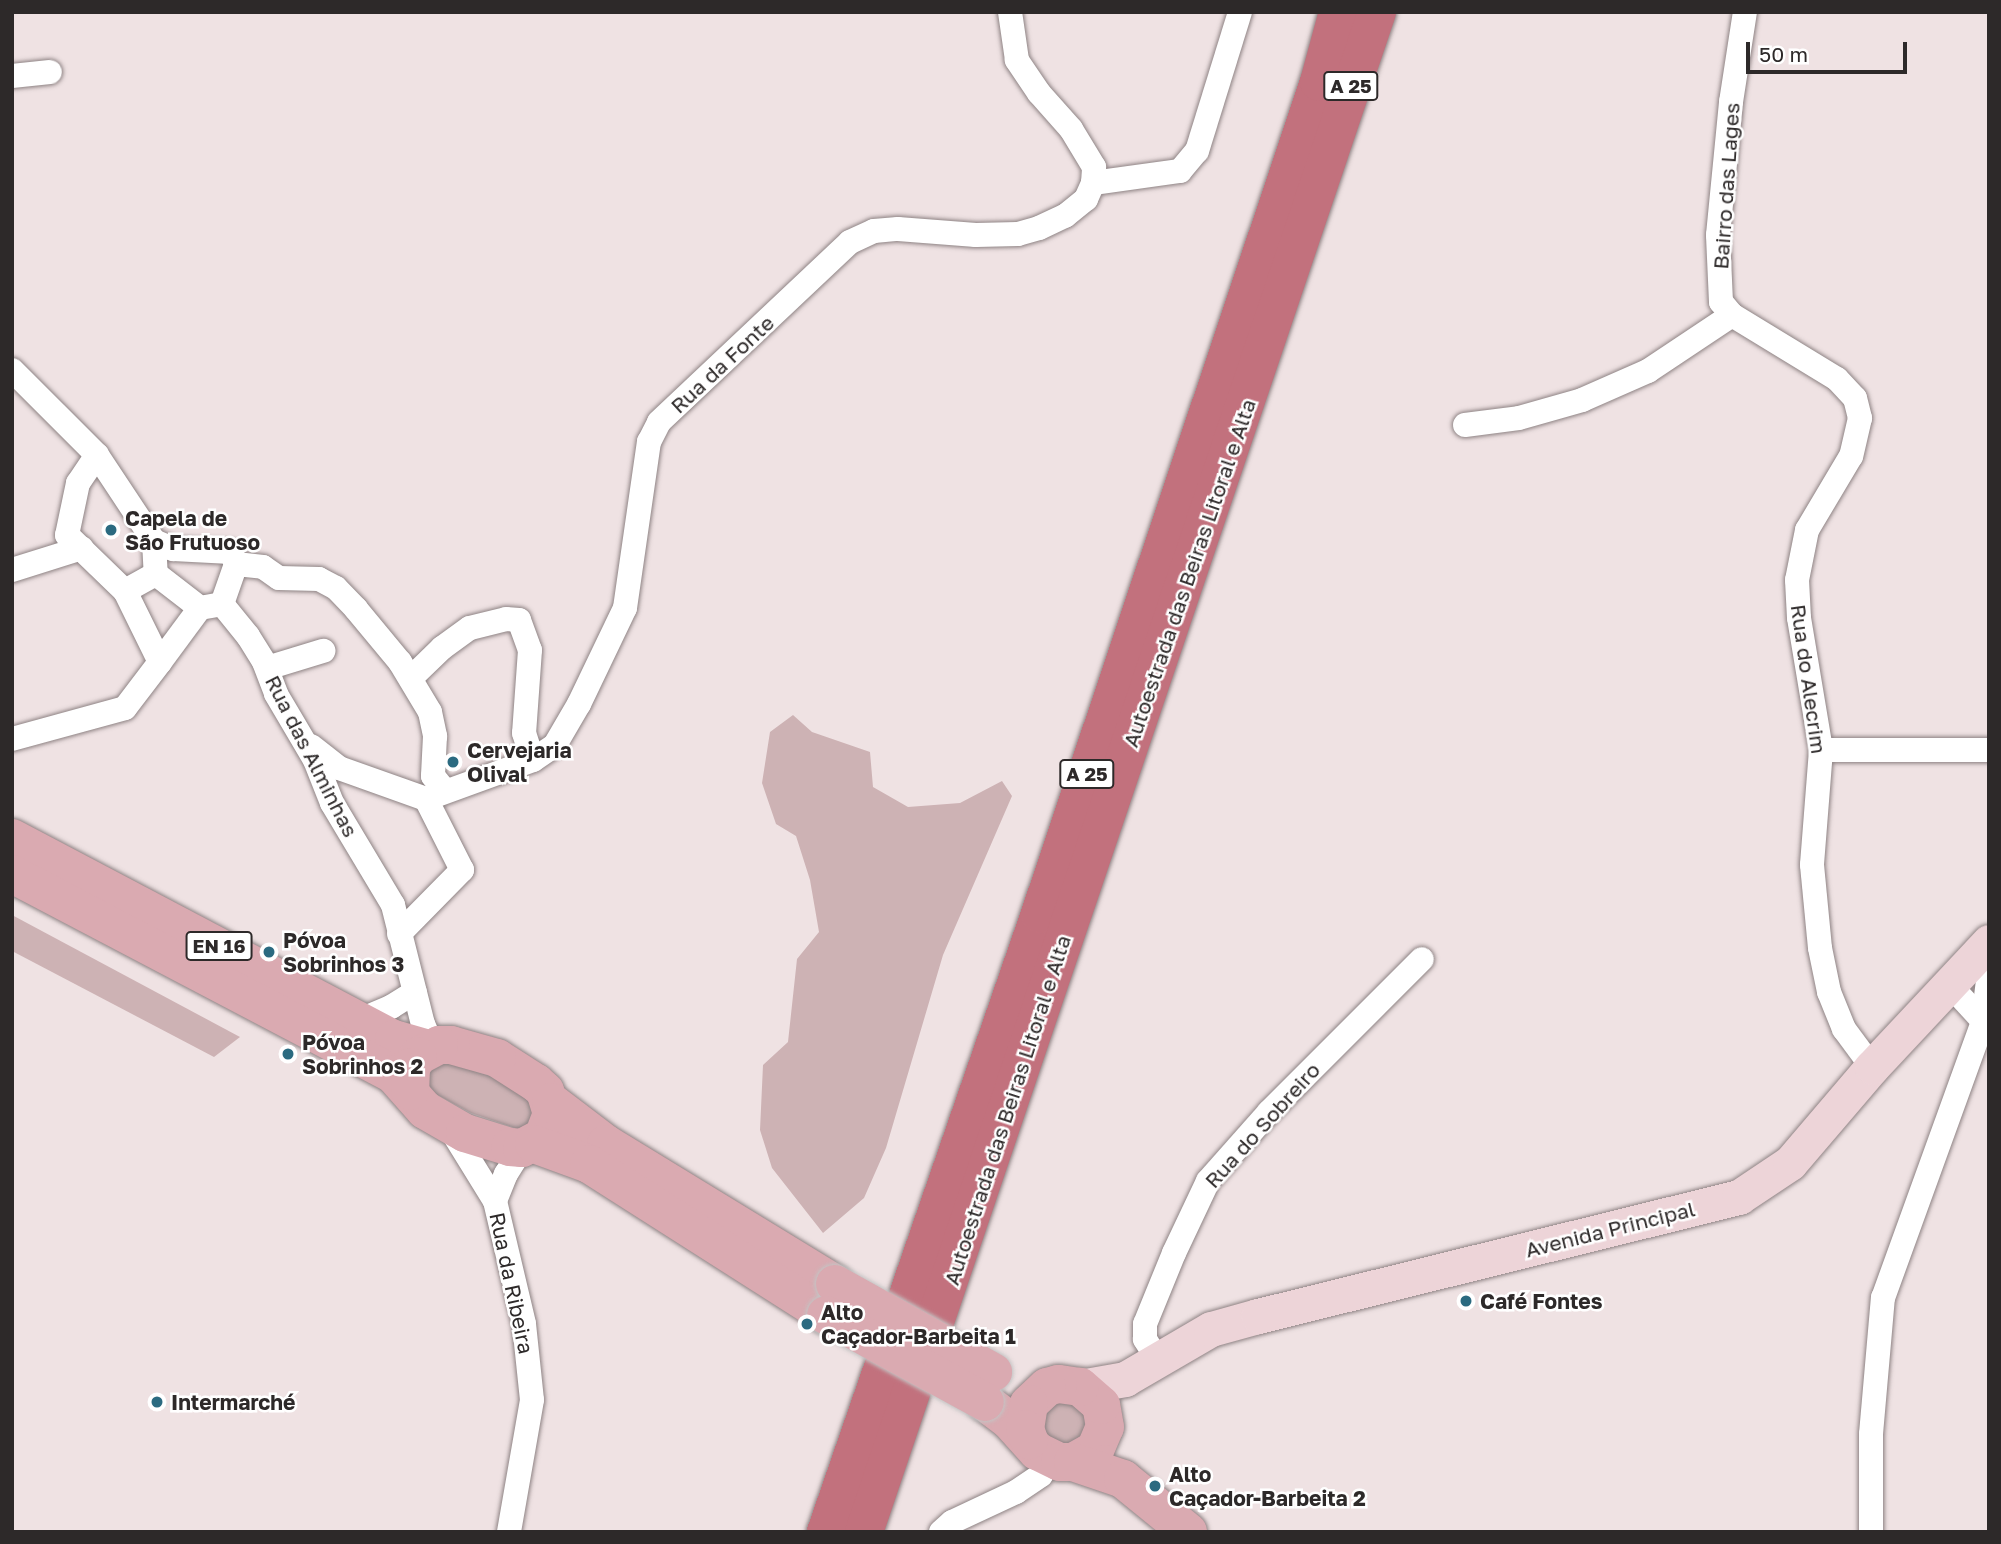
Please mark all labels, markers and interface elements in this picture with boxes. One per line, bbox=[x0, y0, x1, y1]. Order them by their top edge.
scale bar bbox=[1749, 28, 1910, 72]
text: 50 m bbox=[1759, 41, 1808, 67]
road number: A 25 bbox=[1323, 71, 1379, 102]
street label: Bairro das Lages bbox=[1708, 102, 1744, 270]
street label: Rua da Fonte bbox=[665, 310, 779, 418]
street label: Autoestrada das Beiras Litoral e Alta bbox=[1117, 396, 1261, 750]
place label: Capela de São Frutuoso bbox=[125, 505, 260, 555]
marker: Capela de São Frutuoso bbox=[103, 522, 119, 538]
street label: Rua do Alecrim bbox=[1786, 603, 1832, 755]
street label: Rua das Alminhas bbox=[260, 671, 364, 841]
place label: Cervejaria Olival bbox=[467, 737, 572, 787]
marker: Cervejaria Olival bbox=[445, 754, 461, 770]
road number: A 25 bbox=[1059, 758, 1115, 790]
place label: Póvoa Sobrinhos 3 bbox=[283, 927, 404, 977]
road number: EN 16 bbox=[184, 930, 254, 962]
street label: Autoestrada das Beiras Litoral e Alta bbox=[938, 932, 1076, 1288]
marker: Póvoa Sobrinhos 3 bbox=[261, 944, 277, 960]
place label: Póvoa Sobrinhos 2 bbox=[302, 1029, 423, 1079]
marker: Póvoa Sobrinhos 2 bbox=[280, 1046, 296, 1062]
street label: Rua do Sobreiro bbox=[1199, 1057, 1325, 1193]
street label: Avenida Principal bbox=[1523, 1196, 1697, 1262]
street label: Rua da Ribeira bbox=[485, 1210, 539, 1356]
place label: Café Fontes bbox=[1480, 1288, 1602, 1314]
marker: Café Fontes bbox=[1458, 1293, 1474, 1309]
place label: Alto Caçador-Barbeita 1 bbox=[821, 1299, 1016, 1349]
marker: Alto Caçador-Barbeita 1 bbox=[799, 1316, 815, 1332]
place label: Intermarché bbox=[171, 1389, 295, 1415]
marker: Intermarché bbox=[149, 1394, 165, 1410]
place label: Alto Caçador-Barbeita 2 bbox=[1169, 1461, 1366, 1511]
marker: Alto Caçador-Barbeita 2 bbox=[1147, 1478, 1163, 1494]

